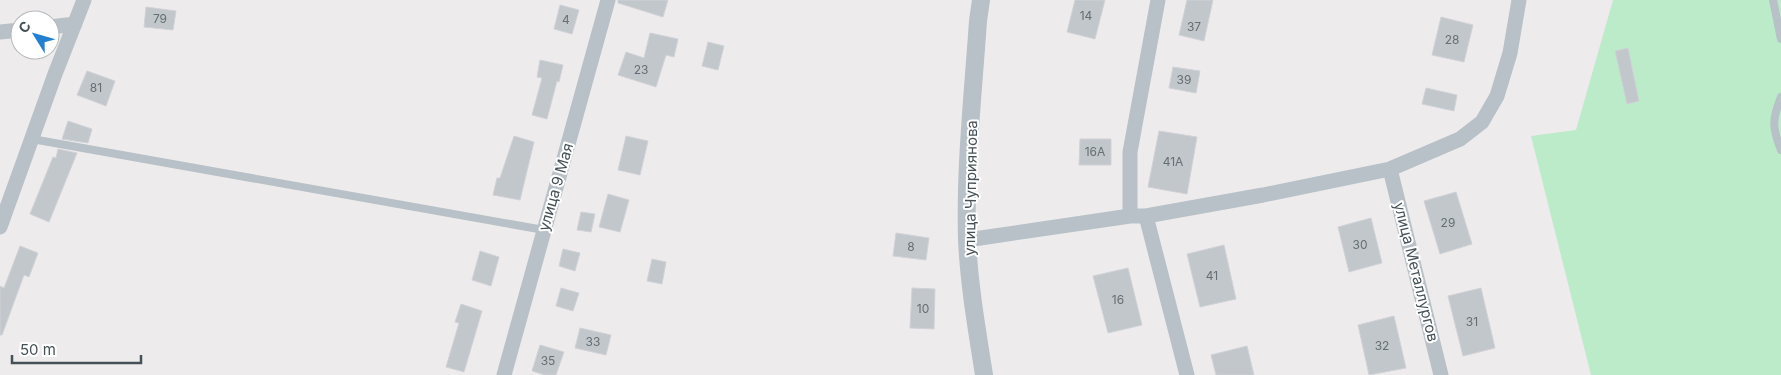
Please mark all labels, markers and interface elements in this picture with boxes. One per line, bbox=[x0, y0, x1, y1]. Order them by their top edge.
house number: 14 bbox=[1080, 8, 1093, 23]
north arrow bbox=[10, 10, 60, 60]
house number: 79 bbox=[153, 11, 167, 26]
house number: 4 bbox=[562, 12, 570, 27]
text: С bbox=[14, 18, 34, 36]
house number: 37 bbox=[1187, 19, 1201, 34]
house number: 28 bbox=[1445, 32, 1459, 47]
house number: 23 bbox=[634, 62, 648, 77]
house number: 39 bbox=[1177, 72, 1191, 87]
house number: 81 bbox=[90, 80, 102, 95]
street label: улица Чуприянова bbox=[960, 120, 981, 256]
street label: улица 9 Мая bbox=[534, 141, 577, 233]
house number: 16А bbox=[1085, 144, 1105, 159]
house number: 41А bbox=[1163, 154, 1183, 169]
street label: улица Металлургов bbox=[1390, 200, 1443, 344]
house number: 29 bbox=[1441, 215, 1455, 230]
house number: 30 bbox=[1353, 237, 1367, 252]
house number: 8 bbox=[907, 239, 915, 254]
house number: 41 bbox=[1206, 268, 1218, 283]
house number: 16 bbox=[1112, 292, 1124, 307]
house number: 10 bbox=[917, 301, 929, 316]
house number: 31 bbox=[1466, 314, 1478, 329]
scale bar bbox=[12, 332, 141, 364]
house number: 33 bbox=[586, 334, 600, 349]
house number: 32 bbox=[1375, 338, 1389, 353]
text: 50 m bbox=[20, 340, 56, 359]
house number: 35 bbox=[541, 353, 555, 368]

